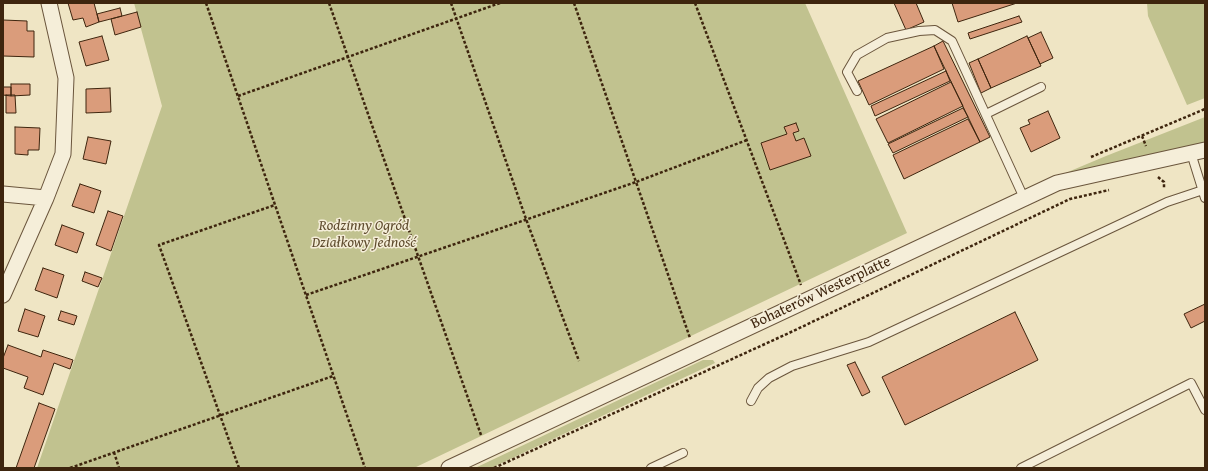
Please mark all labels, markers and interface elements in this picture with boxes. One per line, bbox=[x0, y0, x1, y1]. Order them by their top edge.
park label: Rodzinny Ogród Działkowy Jedność bbox=[312, 217, 416, 252]
street label: Bohaterów Westerplatte bbox=[748, 253, 894, 333]

